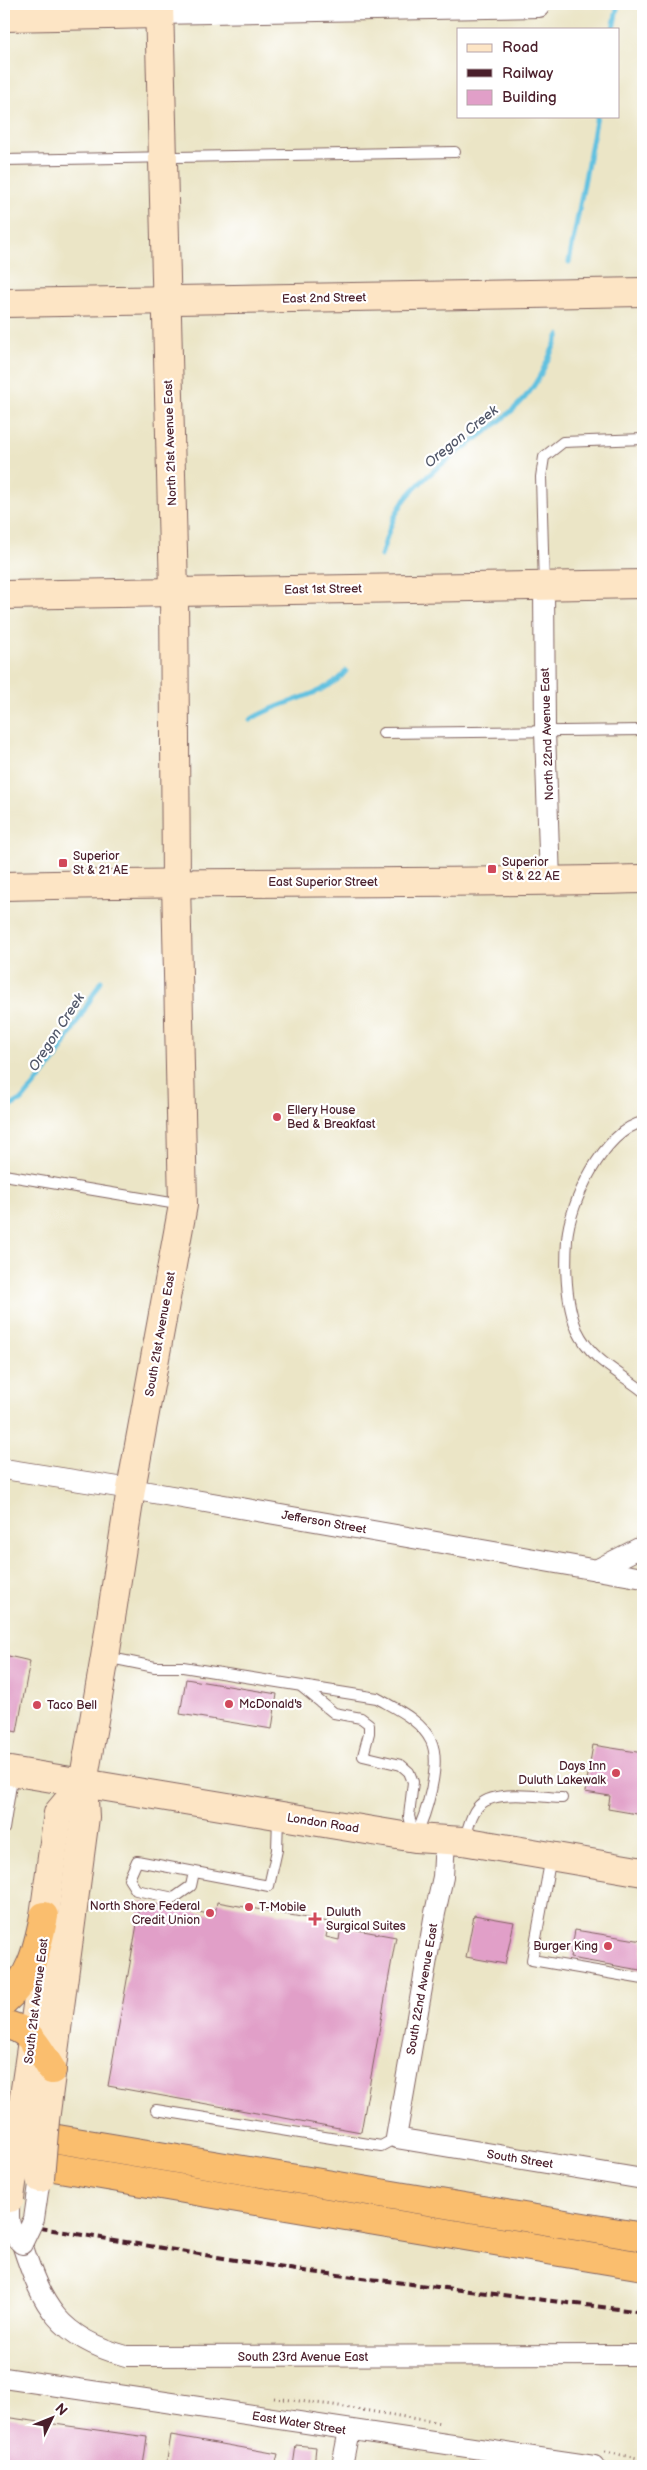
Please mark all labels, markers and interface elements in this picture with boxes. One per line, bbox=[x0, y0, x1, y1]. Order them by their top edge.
legend bbox=[457, 28, 620, 118]
text: Road bbox=[502, 38, 538, 57]
text: Railway bbox=[502, 64, 553, 83]
text: Building bbox=[502, 88, 557, 107]
street label: East 2nd Street bbox=[282, 290, 367, 307]
street label: North 21st Avenue East bbox=[161, 379, 180, 506]
water label: Oregon Creek bbox=[421, 401, 502, 471]
street label: East 1st Street bbox=[284, 581, 362, 598]
street label: North 22nd Avenue East bbox=[538, 667, 557, 801]
place label: Superior St & 21 AE bbox=[73, 849, 128, 878]
place label: Superior St & 22 AE bbox=[502, 855, 560, 884]
marker: Superior St & 21 AE bbox=[57, 857, 69, 869]
marker: Superior St & 22 AE bbox=[486, 863, 498, 875]
street label: East Superior Street bbox=[268, 875, 378, 890]
water label: Oregon Creek bbox=[25, 989, 89, 1075]
place label: Ellery House Bed & Breakfast bbox=[287, 1103, 376, 1132]
marker: Ellery House Bed & Breakfast bbox=[271, 1111, 283, 1123]
street label: South 21st Avenue East bbox=[142, 1270, 179, 1398]
street label: Jefferson Street bbox=[280, 1508, 368, 1537]
place label: McDonald's bbox=[239, 1697, 302, 1712]
place label: Taco Bell bbox=[47, 1698, 97, 1713]
marker: McDonald's bbox=[223, 1698, 235, 1710]
marker: Taco Bell bbox=[31, 1699, 43, 1711]
place label: Days Inn Duluth Lakewalk bbox=[518, 1759, 606, 1788]
marker: Days Inn Duluth Lakewalk bbox=[610, 1767, 622, 1779]
street label: London Road bbox=[286, 1810, 360, 1837]
place label: North Shore Federal Credit Union bbox=[90, 1899, 200, 1928]
place label: T-Mobile bbox=[259, 1900, 306, 1915]
marker: T-Mobile bbox=[243, 1901, 255, 1913]
place label: Duluth Surgical Suites bbox=[326, 1905, 406, 1934]
marker: North Shore Federal Credit Union bbox=[204, 1907, 216, 1919]
marker: Duluth Surgical Suites bbox=[308, 1912, 322, 1926]
street label: South 22nd Avenue East bbox=[404, 1922, 441, 2056]
street label: South 21st Avenue East bbox=[21, 1937, 52, 2065]
place label: Burger King bbox=[533, 1939, 598, 1954]
marker: Burger King bbox=[602, 1940, 614, 1952]
street label: South Street bbox=[486, 2147, 554, 2172]
street label: South 23rd Avenue East bbox=[238, 2350, 369, 2365]
north arrow bbox=[28, 2392, 78, 2442]
text: N bbox=[51, 2400, 71, 2419]
street label: East Water Street bbox=[251, 2409, 347, 2438]

